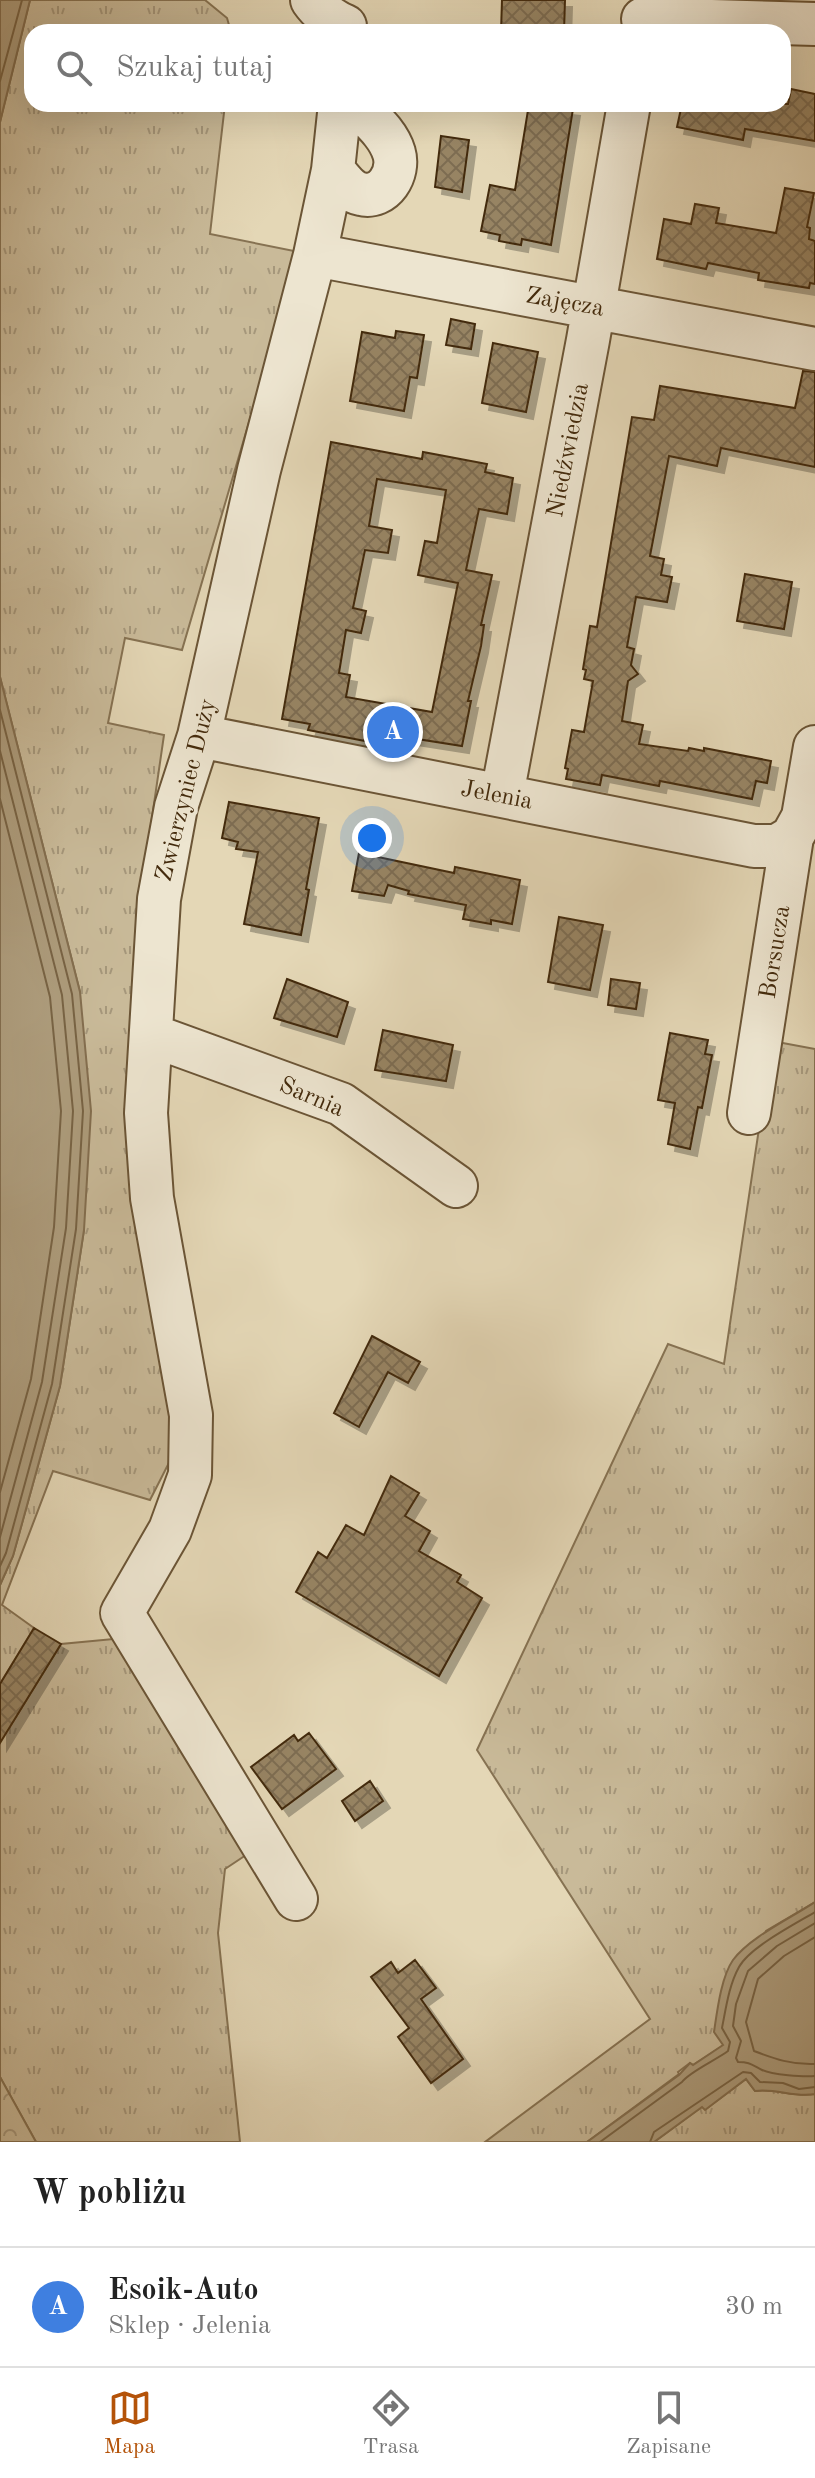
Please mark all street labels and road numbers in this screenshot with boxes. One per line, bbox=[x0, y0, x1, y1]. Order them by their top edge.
street label: Zajęcza bbox=[524, 284, 606, 322]
street label: Niedźwiedzia bbox=[544, 381, 594, 520]
street label: Zwierzyniec Duży bbox=[153, 696, 221, 884]
street label: Jelenia bbox=[459, 777, 535, 815]
street label: Borsucza bbox=[757, 904, 795, 1001]
street label: Sarnia bbox=[275, 1074, 347, 1122]

